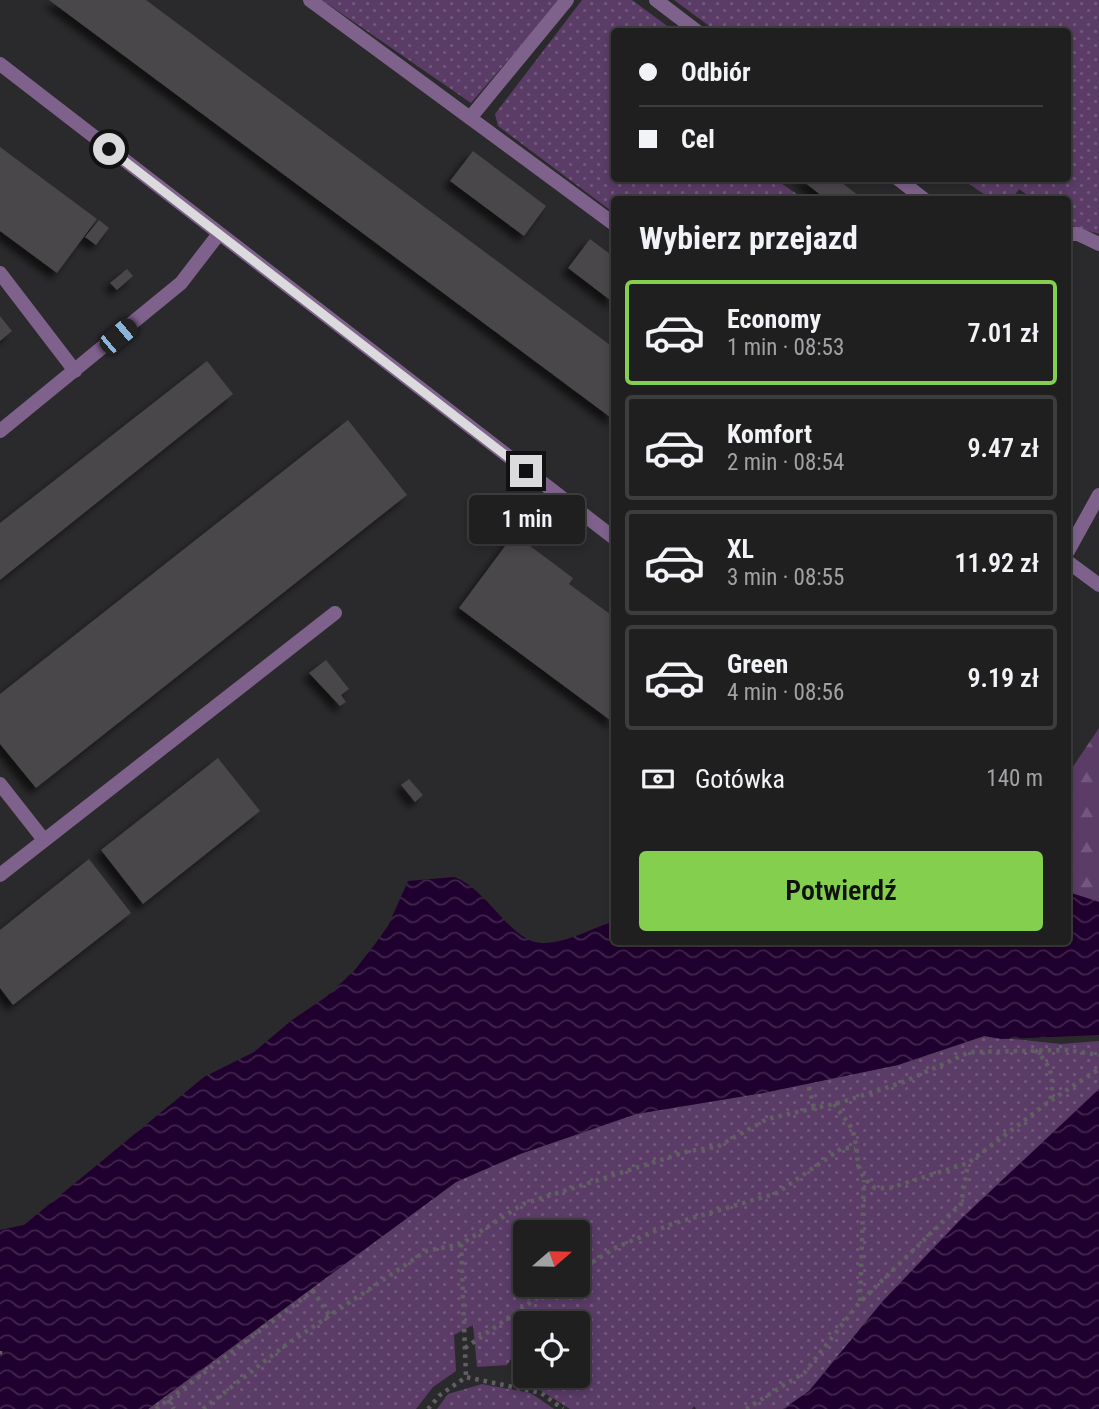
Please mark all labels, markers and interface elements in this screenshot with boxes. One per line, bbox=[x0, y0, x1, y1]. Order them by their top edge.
text: Odbiór bbox=[681, 57, 751, 87]
text: Cel bbox=[681, 124, 715, 154]
route start bbox=[93, 133, 125, 165]
text: Wybierz przejazd bbox=[639, 219, 858, 257]
icon: car bbox=[643, 301, 706, 364]
text: Economy bbox=[727, 304, 821, 334]
car bbox=[96, 314, 141, 358]
text: 7.01 zł bbox=[967, 318, 1039, 348]
text: 1 min · 08:53 bbox=[727, 334, 844, 361]
icon: car bbox=[643, 416, 706, 479]
text: Komfort bbox=[727, 419, 812, 449]
text: 9.47 zł bbox=[967, 433, 1039, 463]
text: 2 min · 08:54 bbox=[727, 449, 844, 476]
route end bbox=[510, 455, 542, 487]
callout: 1 min bbox=[468, 496, 584, 544]
text: 1 min bbox=[502, 506, 552, 533]
icon: car bbox=[643, 531, 706, 594]
text: XL bbox=[727, 534, 754, 564]
text: 11.92 zł bbox=[954, 548, 1039, 578]
text: 3 min · 08:55 bbox=[727, 564, 844, 591]
icon: car bbox=[643, 646, 706, 709]
text: Green bbox=[727, 649, 788, 679]
text: 9.19 zł bbox=[967, 663, 1039, 693]
text: 4 min · 08:56 bbox=[727, 679, 844, 706]
icon: cash bbox=[639, 760, 677, 798]
text: Gotówka bbox=[695, 764, 785, 794]
text: 140 m bbox=[986, 765, 1043, 792]
button: Potwierdź bbox=[639, 851, 1043, 931]
north arrow bbox=[513, 1220, 590, 1297]
map controls bbox=[513, 1220, 590, 1388]
button: locate bbox=[513, 1311, 590, 1388]

